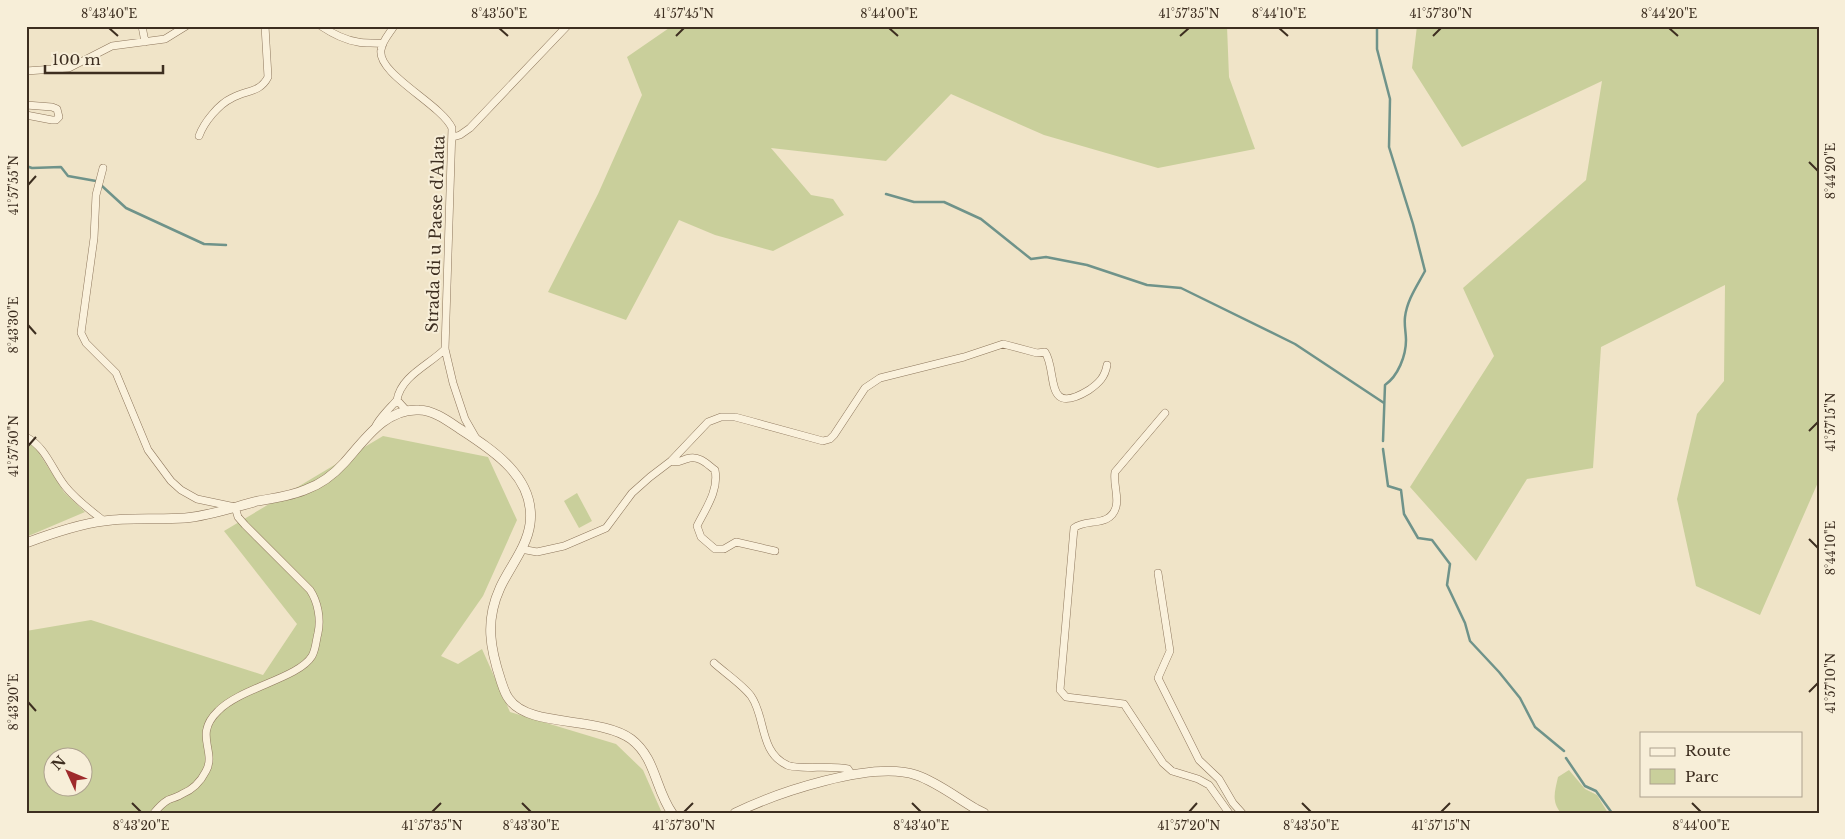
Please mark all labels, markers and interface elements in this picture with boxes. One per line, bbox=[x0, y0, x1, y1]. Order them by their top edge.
text: 8°43'40"E bbox=[81, 6, 137, 21]
text: 8°43'50"E bbox=[471, 6, 527, 21]
text: 41°57'45"N bbox=[654, 6, 714, 21]
text: 8°44'00"E bbox=[860, 6, 918, 21]
text: 41°57'35"N bbox=[1158, 6, 1220, 21]
text: 8°44'10"E bbox=[1252, 6, 1307, 21]
text: 41°57'30"N bbox=[1410, 6, 1473, 21]
text: 8°44'20"E bbox=[1641, 6, 1698, 21]
scale bar bbox=[45, 42, 162, 74]
text: 100 m bbox=[52, 50, 101, 69]
street label: Strada di u Paese d'Alata bbox=[422, 135, 448, 333]
text: 8°44'20"E bbox=[1823, 142, 1838, 199]
text: 41°57'55"N bbox=[6, 155, 21, 215]
text: 8°43'30"E bbox=[6, 296, 21, 354]
text: 41°57'15"N bbox=[1823, 392, 1838, 452]
text: 41°57'50"N bbox=[6, 415, 21, 477]
text: 8°44'10"E bbox=[1823, 520, 1838, 575]
text: 41°57'10"N bbox=[1823, 652, 1838, 713]
text: 8°43'20"E bbox=[6, 673, 21, 731]
legend bbox=[1640, 732, 1802, 796]
text: Route bbox=[1685, 741, 1731, 760]
north arrow bbox=[42, 746, 92, 796]
text: N bbox=[48, 752, 70, 774]
text: Parc bbox=[1685, 767, 1718, 786]
text: 8°43'20"E bbox=[112, 818, 170, 833]
text: 41°57'35"N bbox=[401, 818, 463, 833]
text: 8°43'30"E bbox=[502, 818, 560, 833]
text: 41°57'30"N bbox=[653, 818, 716, 833]
text: 8°43'40"E bbox=[893, 818, 949, 833]
text: 41°57'20"N bbox=[1158, 818, 1221, 833]
text: 8°43'50"E bbox=[1283, 818, 1339, 833]
text: 41°57'15"N bbox=[1411, 818, 1471, 833]
text: 8°44'00"E bbox=[1672, 818, 1730, 833]

